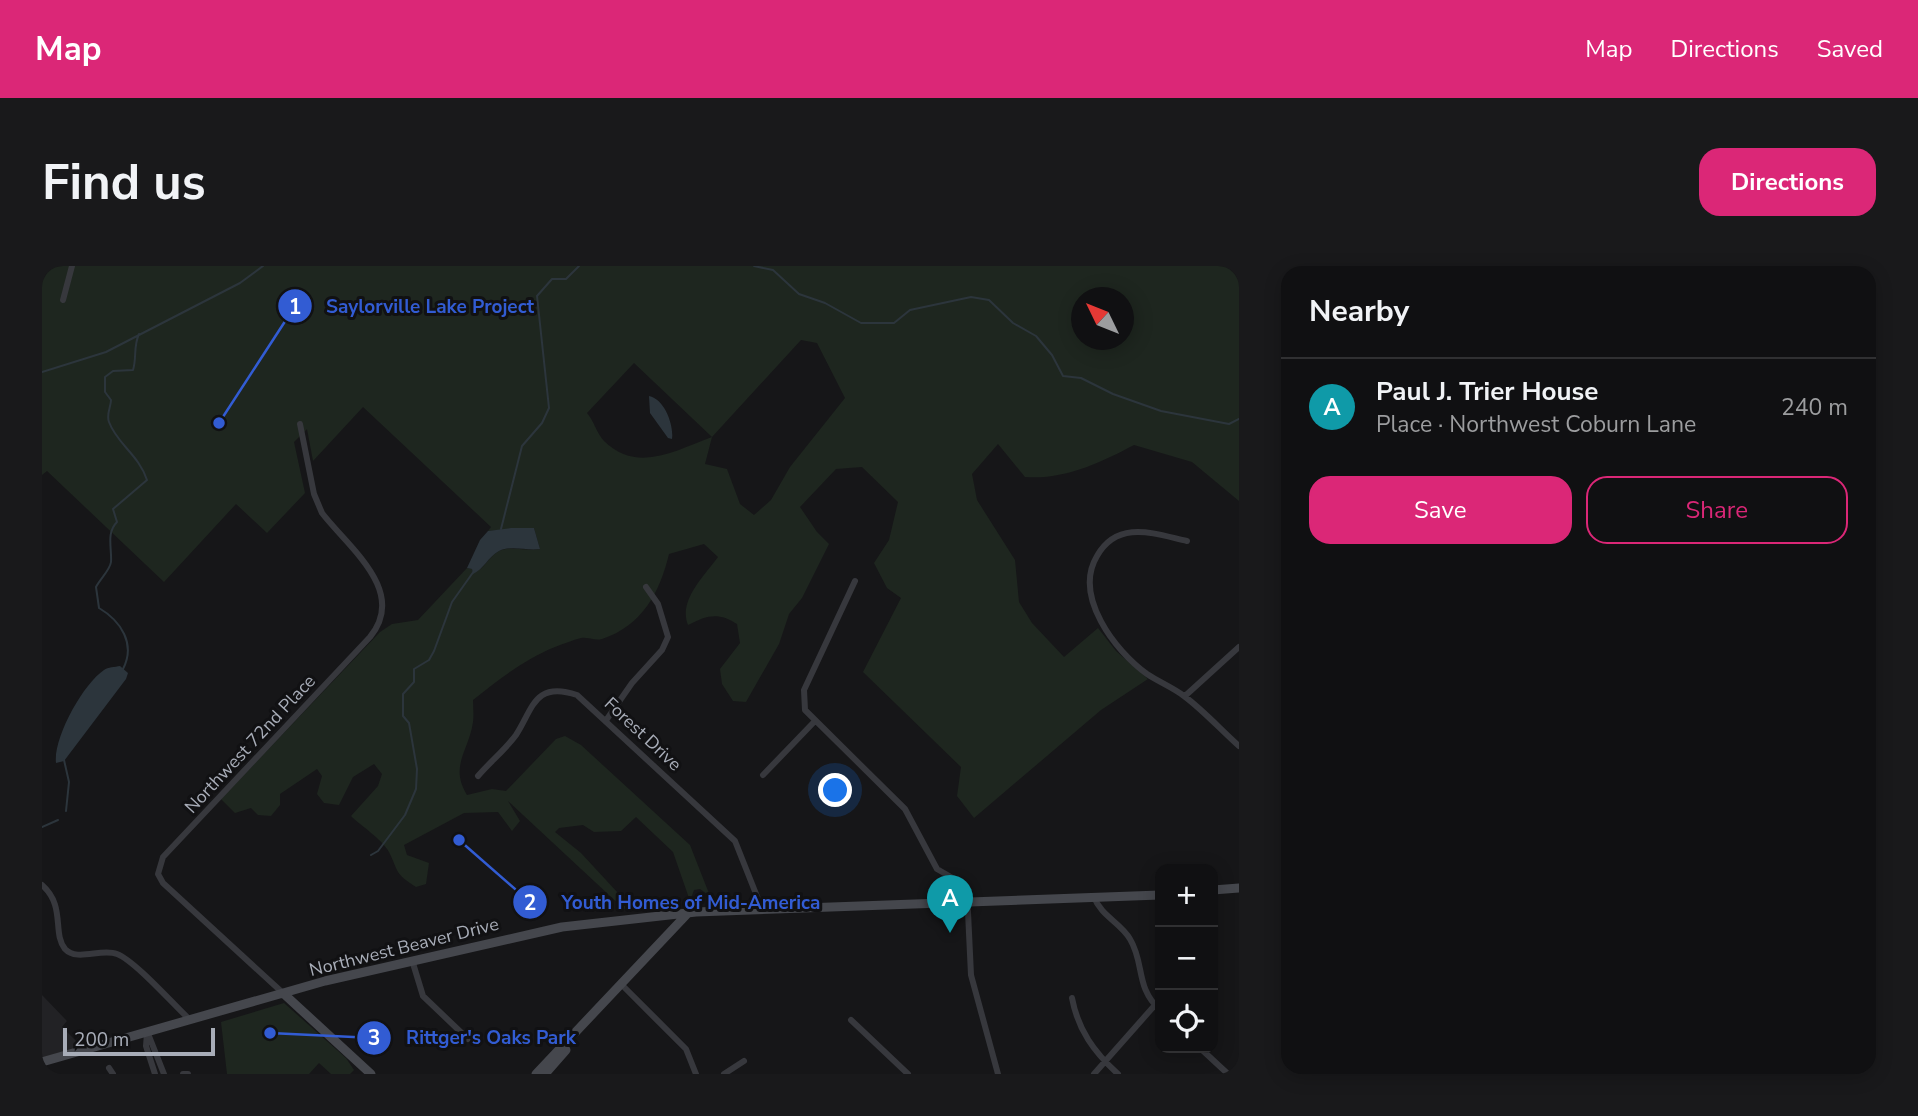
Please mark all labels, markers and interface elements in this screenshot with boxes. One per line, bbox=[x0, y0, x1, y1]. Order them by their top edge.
text: Map bbox=[35, 27, 102, 72]
text: Map bbox=[1585, 33, 1632, 65]
text: Directions bbox=[1670, 33, 1779, 65]
text: Saved bbox=[1817, 33, 1883, 65]
button: Directions bbox=[1699, 148, 1876, 216]
text: Find us bbox=[42, 149, 206, 216]
callout: Saylorville Lake Project bbox=[277, 286, 548, 326]
north arrow bbox=[1071, 287, 1134, 350]
text: Nearby bbox=[1309, 291, 1409, 332]
text: 1 bbox=[289, 293, 301, 321]
text: Saylorville Lake Project bbox=[326, 294, 535, 320]
text: Paul J. Trier House bbox=[1376, 374, 1598, 409]
text: A bbox=[1323, 392, 1341, 423]
text: 240 m bbox=[1781, 392, 1848, 423]
text: Place · Northwest Coburn Lane bbox=[1376, 409, 1696, 440]
button: Save bbox=[1309, 476, 1572, 544]
button: Share bbox=[1586, 476, 1848, 544]
street label: Northwest 72nd Place bbox=[179, 669, 321, 819]
street label: Forest Drive bbox=[599, 692, 687, 776]
your location bbox=[818, 773, 852, 807]
map controls bbox=[1155, 864, 1218, 1053]
button: + bbox=[1155, 864, 1218, 927]
pin: A bbox=[927, 875, 973, 933]
callout: Youth Homes of Mid-America bbox=[512, 882, 834, 922]
text: 2 bbox=[524, 889, 536, 917]
text: Youth Homes of Mid-America bbox=[561, 890, 820, 916]
street label: Northwest Beaver Drive bbox=[307, 912, 501, 982]
button: − bbox=[1155, 927, 1218, 990]
button: locate bbox=[1155, 990, 1218, 1053]
callout: Rittger's Oaks Park bbox=[357, 1018, 590, 1058]
text: 3 bbox=[368, 1024, 380, 1052]
scale bar bbox=[63, 1025, 215, 1057]
text: Rittger's Oaks Park bbox=[406, 1025, 577, 1051]
text: 200 m bbox=[74, 1027, 129, 1053]

